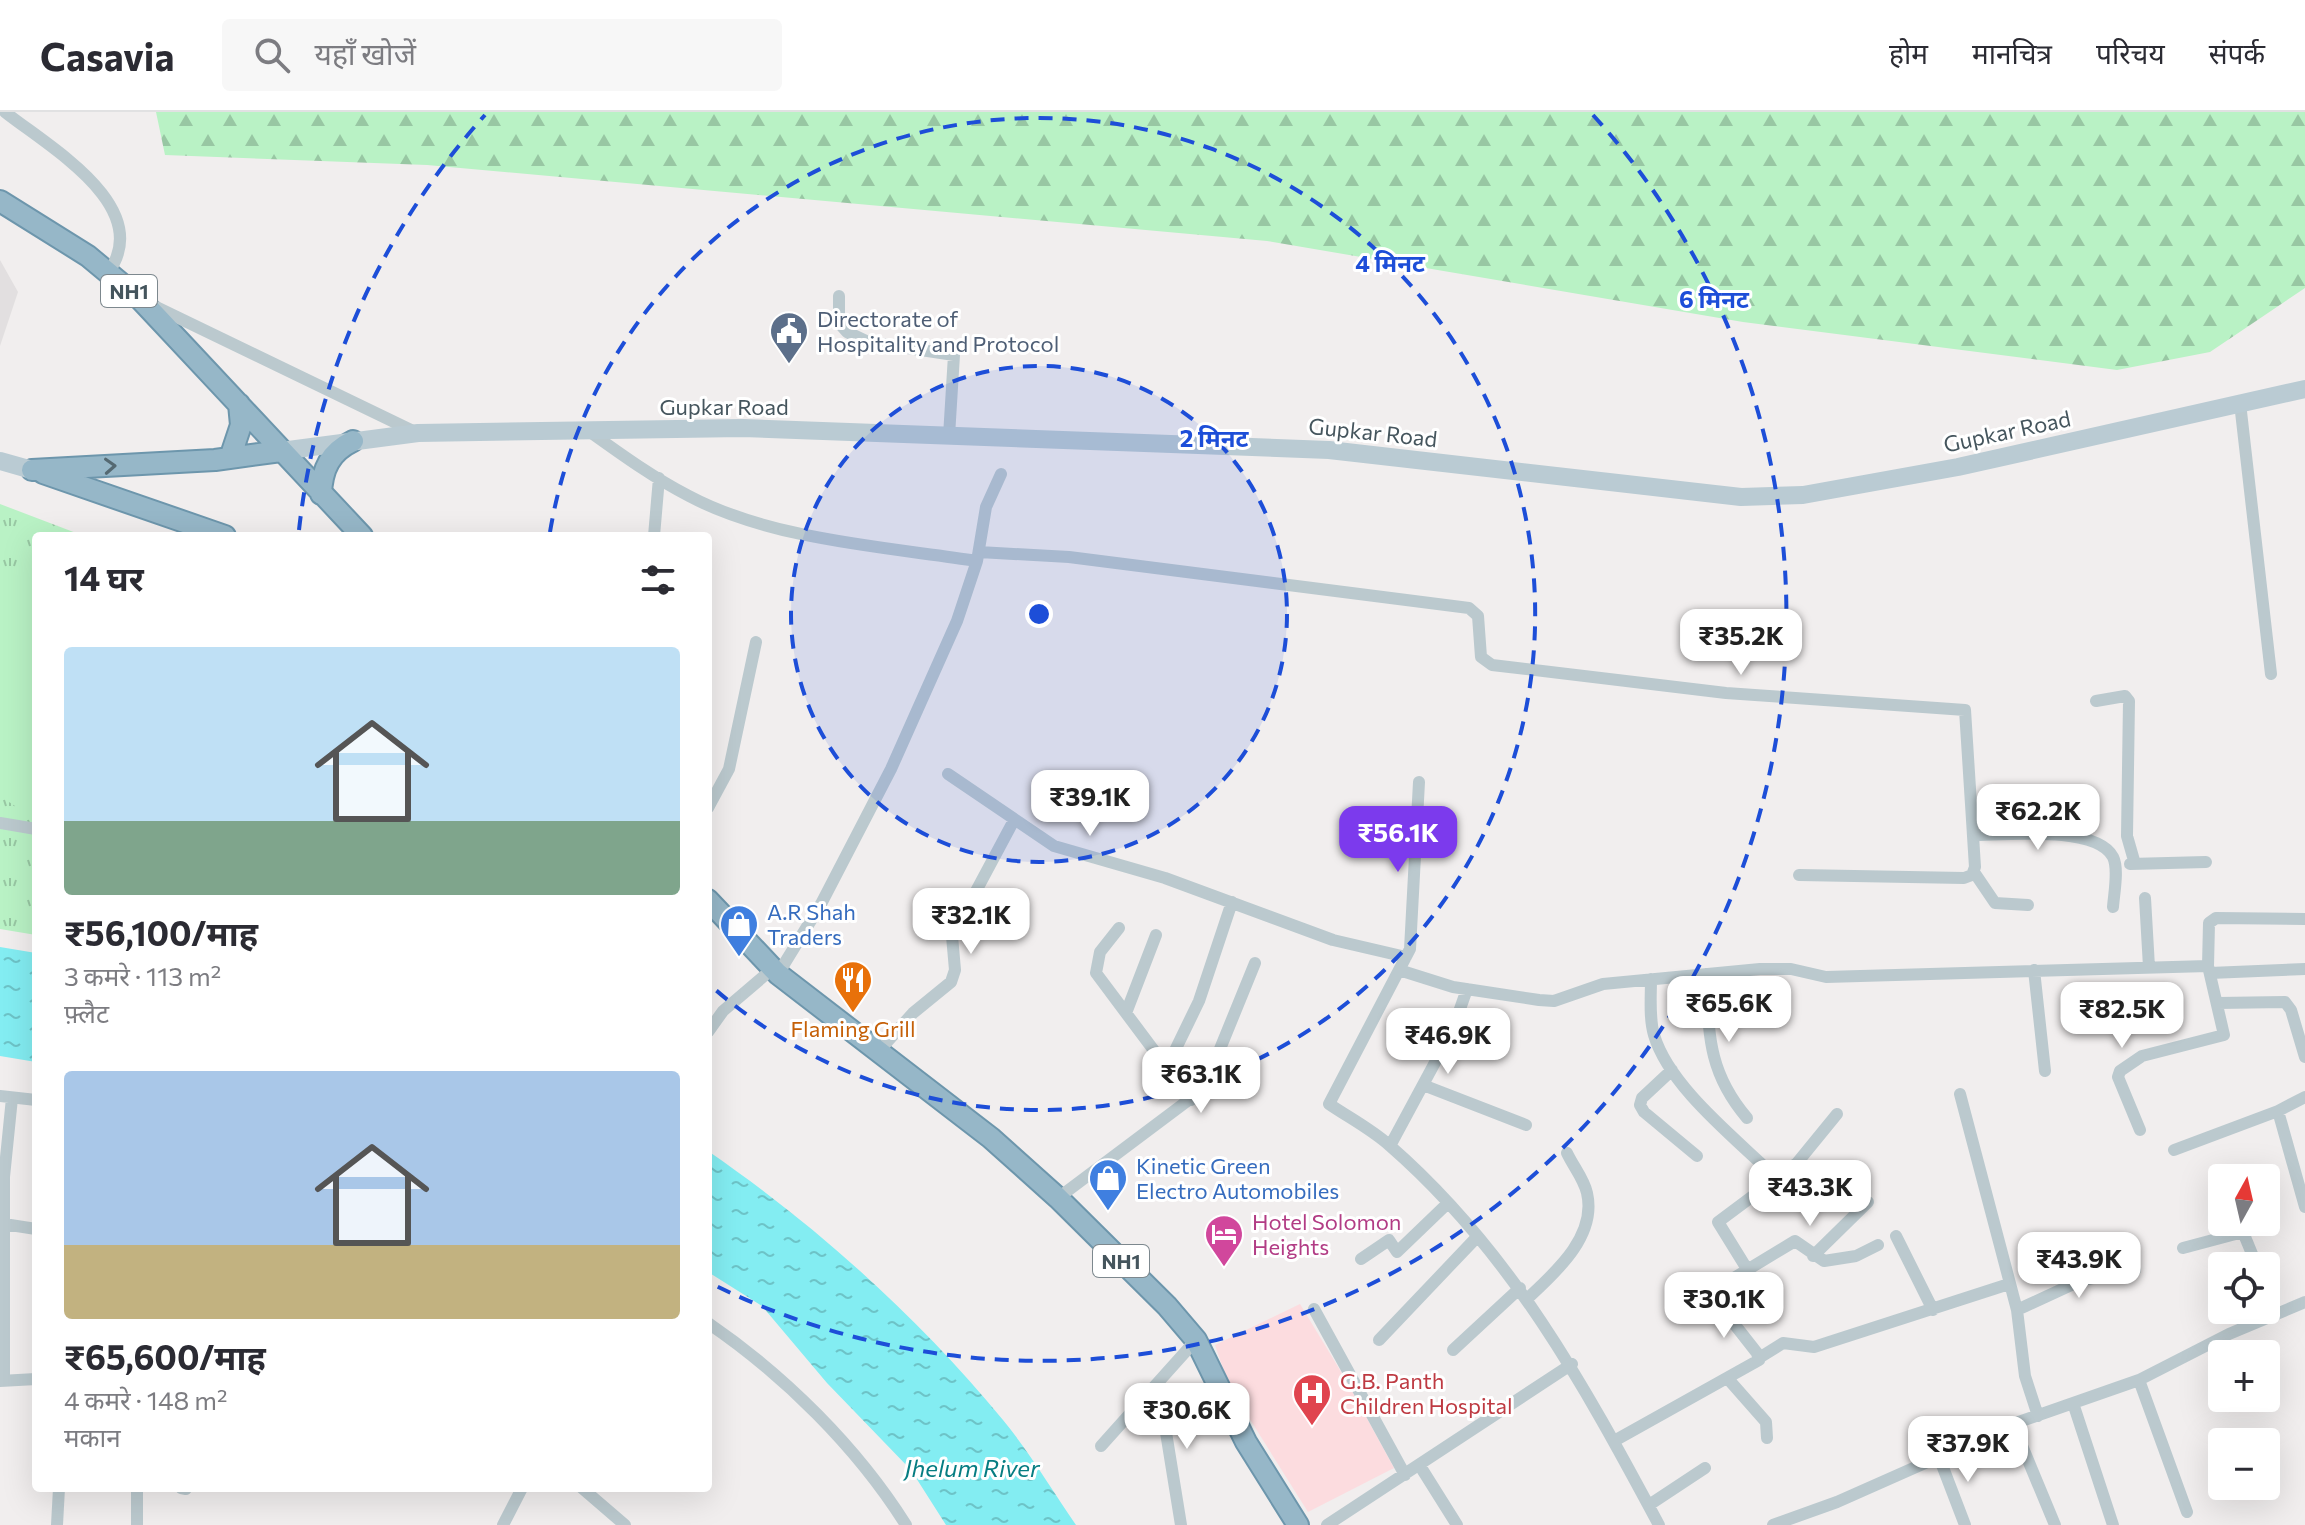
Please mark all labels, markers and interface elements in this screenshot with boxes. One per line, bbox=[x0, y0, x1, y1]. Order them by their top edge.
search box bbox=[222, 19, 782, 91]
text: Casavia bbox=[40, 32, 174, 79]
icon: search bbox=[250, 33, 294, 77]
text: यहाँ खोजें bbox=[314, 34, 416, 71]
text: होम bbox=[1889, 36, 1928, 70]
text: मानचित्र bbox=[1972, 36, 2052, 70]
text: परिचय bbox=[2096, 36, 2165, 70]
text: संपर्क bbox=[2209, 36, 2265, 70]
text: 4 मिनट bbox=[1355, 248, 1426, 277]
road number: NH1 bbox=[101, 275, 157, 307]
text: 6 मिनट bbox=[1679, 284, 1750, 313]
place label: Directorate of Hospitality and Protocol bbox=[817, 305, 1059, 357]
public building icon: Directorate of Hospitality and Protocol bbox=[768, 310, 810, 365]
street label: Gupkar Road bbox=[659, 393, 789, 420]
street label: Gupkar Road bbox=[1941, 404, 2073, 458]
street label: Gupkar Road bbox=[1307, 412, 1439, 452]
text: 2 मिनट bbox=[1180, 423, 1249, 452]
one-way arrow bbox=[104, 457, 117, 474]
text: 14 घर bbox=[64, 556, 144, 598]
icon: filters bbox=[636, 558, 680, 602]
centre of rings bbox=[1025, 600, 1053, 628]
pin: ₹35.2K bbox=[1676, 609, 1806, 677]
text: ₹35.2K bbox=[1698, 619, 1784, 650]
icon: home bbox=[300, 699, 444, 843]
pin: ₹39.1K bbox=[1025, 770, 1155, 838]
text: ₹39.1K bbox=[1049, 780, 1131, 811]
pin: ₹62.2K bbox=[1973, 784, 2103, 852]
text: ₹62.2K bbox=[1995, 794, 2081, 825]
pin: ₹56.1K bbox=[1333, 806, 1463, 874]
text: ₹56.1K bbox=[1357, 816, 1439, 847]
pin: ₹32.1K bbox=[906, 888, 1036, 956]
place label: A.R Shah Traders bbox=[767, 898, 856, 950]
text: ₹32.1K bbox=[931, 898, 1011, 929]
shop icon: A.R Shah Traders bbox=[718, 903, 760, 958]
text: ₹56,100/माह bbox=[64, 911, 258, 953]
restaurant icon: Flaming Grill bbox=[832, 959, 874, 1014]
text: 3 कमरे · 113 m² bbox=[64, 960, 221, 991]
pin: ₹65.6K bbox=[1664, 976, 1794, 1044]
pin: ₹82.5K bbox=[2057, 982, 2187, 1050]
text: ₹65.6K bbox=[1685, 986, 1773, 1017]
text: ₹82.5K bbox=[2079, 992, 2166, 1023]
text: फ़्लैट bbox=[64, 997, 109, 1028]
pin: ₹46.9K bbox=[1383, 1008, 1513, 1076]
place label: Flaming Grill bbox=[790, 1015, 916, 1042]
text: ₹46.9K bbox=[1404, 1018, 1492, 1049]
pin: ₹63.1K bbox=[1136, 1047, 1266, 1115]
text: ₹63.1K bbox=[1160, 1057, 1242, 1088]
icon: home bbox=[300, 1123, 444, 1267]
place label: Kinetic Green Electro Automobiles bbox=[1136, 1152, 1339, 1204]
shop icon: Kinetic Green Electro Automobiles bbox=[1087, 1157, 1129, 1212]
pin: ₹43.3K bbox=[1745, 1160, 1875, 1228]
north arrow bbox=[2208, 1164, 2280, 1236]
map controls bbox=[2208, 1164, 2280, 1500]
text: ₹43.3K bbox=[1767, 1170, 1853, 1201]
place label: Hotel Solomon Heights bbox=[1252, 1208, 1401, 1260]
hotel icon: Hotel Solomon Heights bbox=[1203, 1213, 1245, 1268]
pin: ₹43.9K bbox=[2014, 1232, 2144, 1300]
text: ₹43.9K bbox=[2036, 1242, 2122, 1273]
road number: NH1 bbox=[1093, 1245, 1149, 1277]
button: locate bbox=[2208, 1252, 2280, 1324]
pin: ₹30.1K bbox=[1659, 1272, 1789, 1340]
text: ₹30.1K bbox=[1682, 1282, 1766, 1313]
text: ₹65,600/माह bbox=[64, 1335, 266, 1377]
button: + bbox=[2208, 1340, 2280, 1412]
place label: G.B. Panth Children Hospital bbox=[1340, 1367, 1513, 1419]
hospital icon: G.B. Panth Children Hospital bbox=[1291, 1372, 1333, 1427]
pin: ₹30.6K bbox=[1122, 1383, 1252, 1451]
text: 4 कमरे · 148 m² bbox=[64, 1384, 227, 1415]
text: ₹30.6K bbox=[1143, 1393, 1231, 1424]
pin: ₹37.9K bbox=[1903, 1416, 2033, 1484]
text: मकान bbox=[64, 1421, 121, 1452]
text: ₹37.9K bbox=[1926, 1426, 2010, 1457]
button: − bbox=[2208, 1428, 2280, 1500]
water label: Jhelum River bbox=[902, 1453, 1041, 1482]

